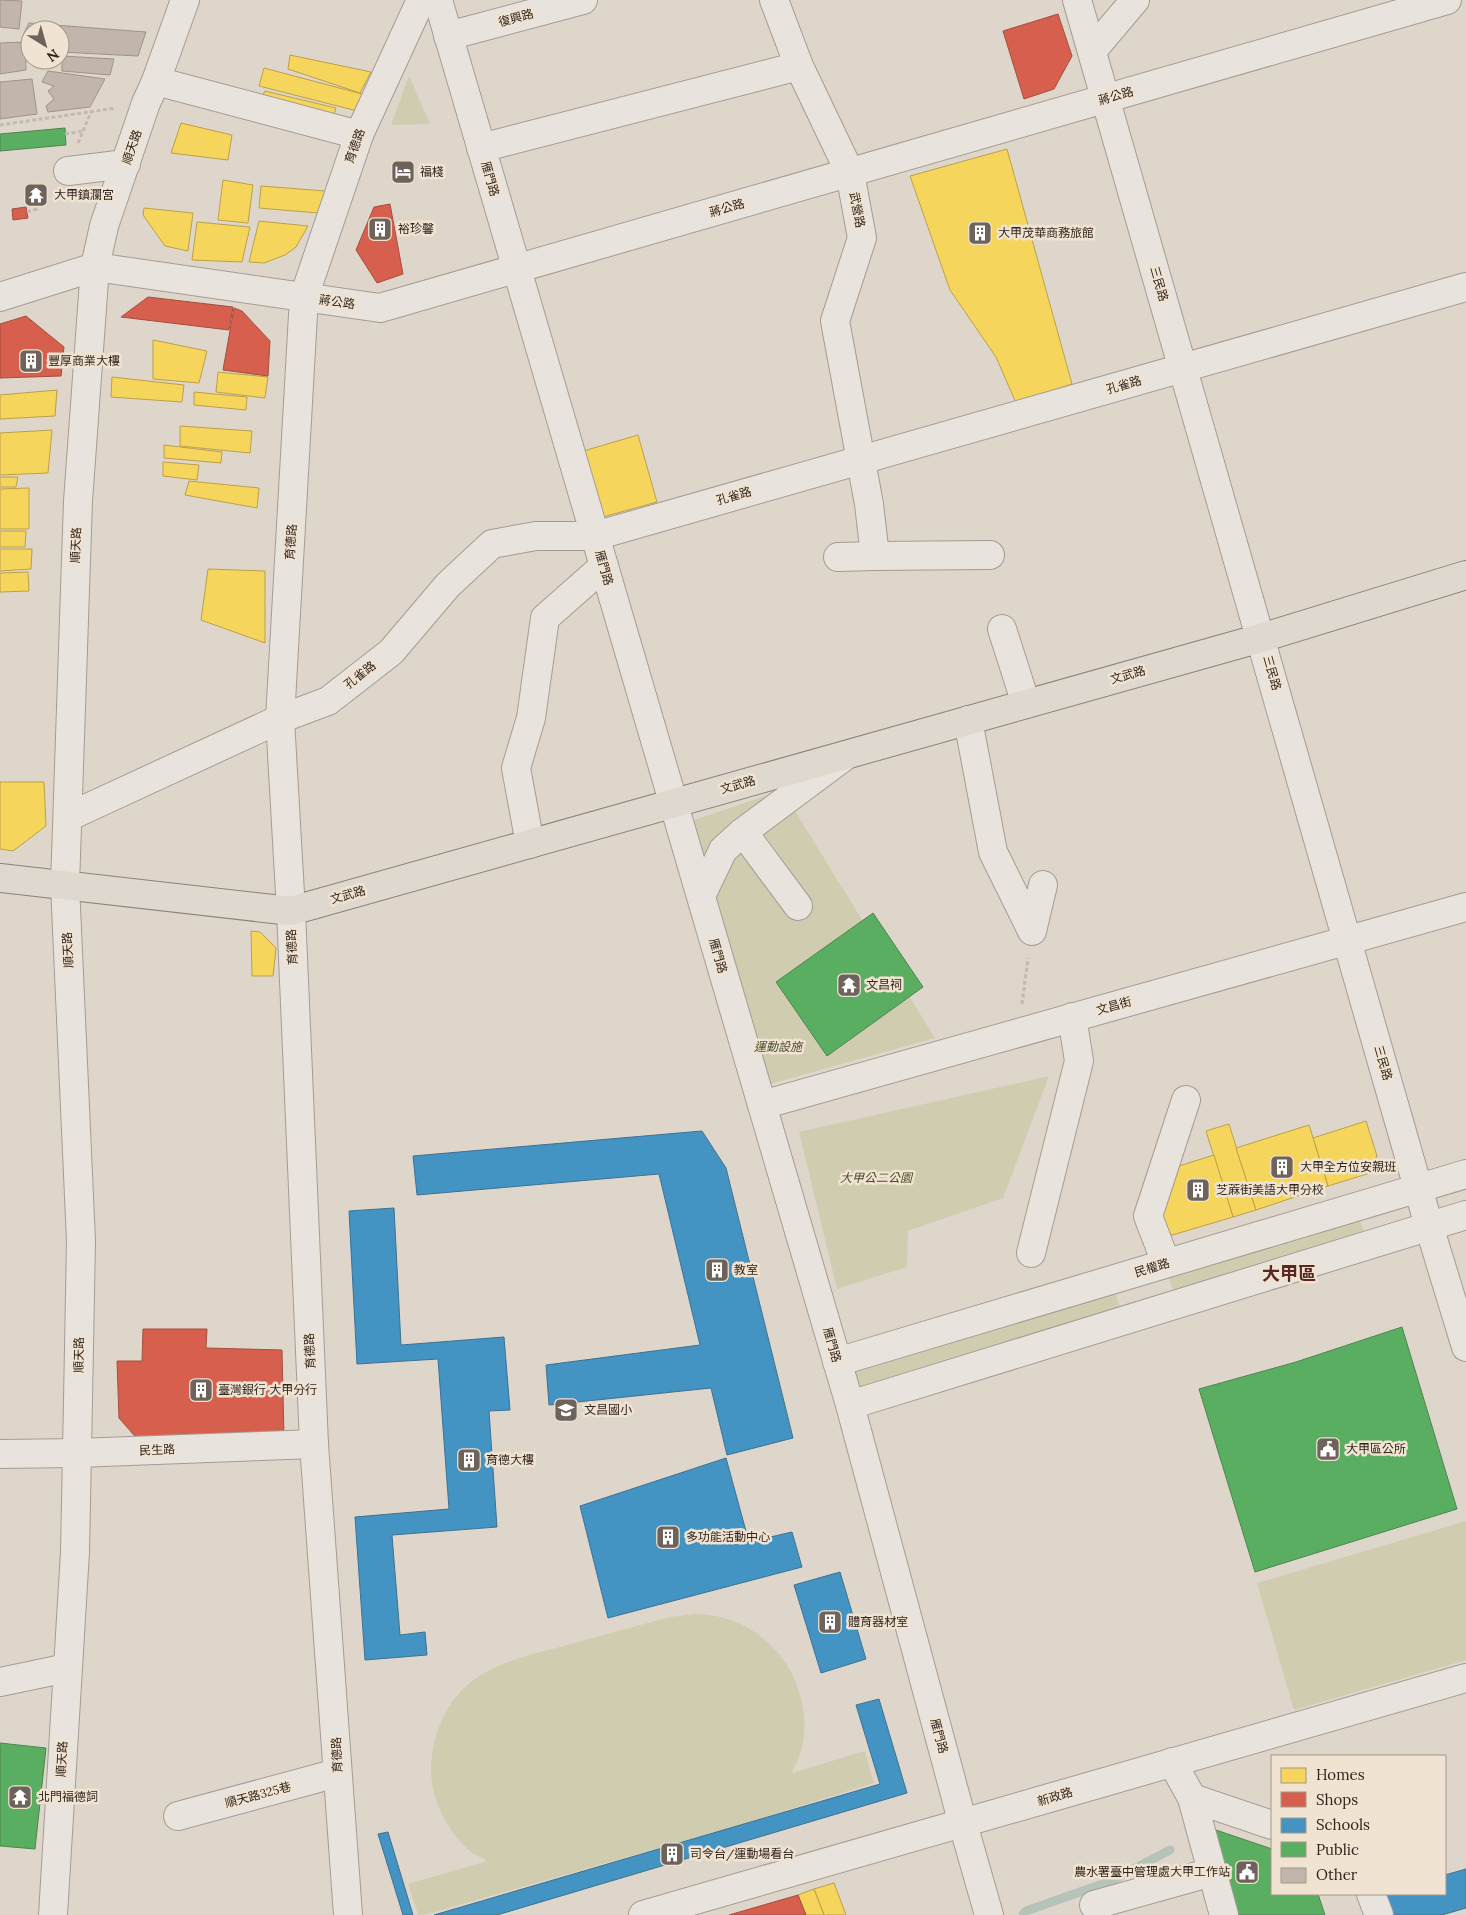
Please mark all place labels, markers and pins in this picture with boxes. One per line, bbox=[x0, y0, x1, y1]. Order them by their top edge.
hotel icon: 福棧 bbox=[390, 159, 416, 185]
place label: 福棧 bbox=[420, 164, 444, 179]
temple icon: 大甲鎮瀾宮 bbox=[23, 182, 49, 208]
place label: 大甲鎮瀾宮 bbox=[54, 187, 114, 202]
building icon: 裕珍馨 bbox=[367, 216, 393, 242]
building icon: 大甲茂華商務旅館 bbox=[967, 220, 993, 246]
place label: 裕珍馨 bbox=[398, 221, 434, 236]
place label: 大甲茂華商務旅館 bbox=[998, 225, 1094, 240]
building icon: 豐厚商業大樓 bbox=[18, 348, 44, 374]
place label: 豐厚商業大樓 bbox=[48, 353, 120, 368]
temple icon: 文昌祠 bbox=[836, 972, 862, 998]
place label: 文昌祠 bbox=[866, 977, 902, 992]
building icon: 大甲全方位安親班 bbox=[1269, 1154, 1295, 1180]
place label: 大甲全方位安親班 bbox=[1300, 1159, 1396, 1174]
building icon: 芝蔴街美語大甲分校 bbox=[1185, 1177, 1211, 1203]
place label: 芝蔴街美語大甲分校 bbox=[1216, 1182, 1324, 1197]
building icon: 教室 bbox=[704, 1257, 730, 1283]
place label: 教室 bbox=[734, 1262, 758, 1277]
building icon: 臺灣銀行 大甲分行 bbox=[188, 1377, 214, 1403]
place label: 臺灣銀行 大甲分行 bbox=[218, 1382, 317, 1397]
school or university icon: 文昌國小 bbox=[553, 1397, 579, 1423]
place label: 文昌國小 bbox=[584, 1402, 632, 1417]
public building icon: 大甲區公所 bbox=[1315, 1436, 1341, 1462]
place label: 大甲區公所 bbox=[1346, 1441, 1406, 1456]
building icon: 育德大樓 bbox=[456, 1447, 482, 1473]
place label: 育德大樓 bbox=[486, 1452, 534, 1467]
building icon: 多功能活動中心 bbox=[655, 1524, 681, 1550]
place label: 多功能活動中心 bbox=[686, 1529, 770, 1544]
building icon: 體育器材室 bbox=[817, 1609, 843, 1635]
place label: 體育器材室 bbox=[848, 1614, 908, 1629]
temple icon: 北門福德詞 bbox=[7, 1784, 33, 1810]
place label: 北門福德詞 bbox=[38, 1789, 98, 1804]
building icon: 司令台/運動場看台 bbox=[659, 1841, 685, 1867]
place label: 司令台/運動場看台 bbox=[690, 1846, 794, 1862]
public building icon: 農水署臺中管理處大甲工作站 bbox=[1234, 1859, 1260, 1885]
place label: 農水署臺中管理處大甲工作站 bbox=[1074, 1864, 1230, 1879]

